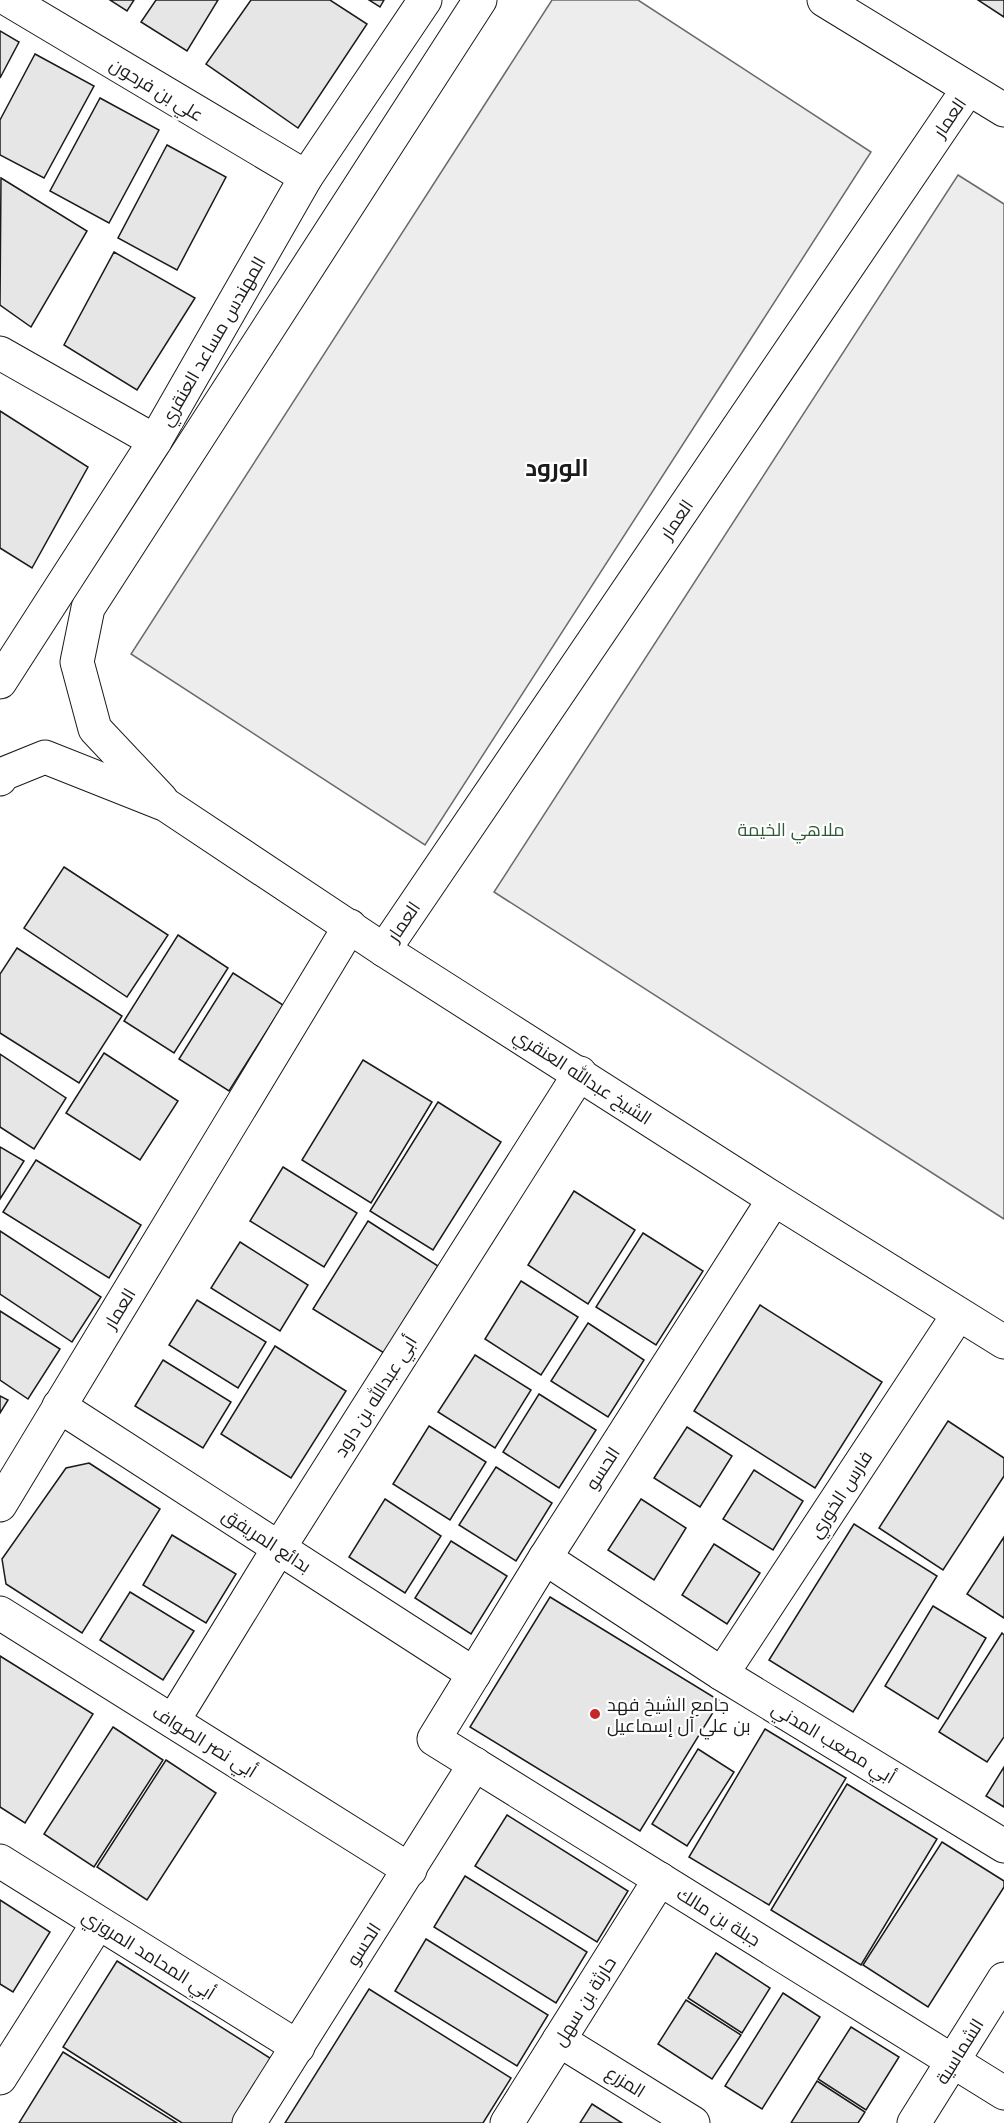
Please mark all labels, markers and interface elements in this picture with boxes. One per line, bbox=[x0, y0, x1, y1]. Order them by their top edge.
street label: علي بن فرحون bbox=[104, 52, 208, 129]
street label: العمار bbox=[926, 92, 971, 143]
street label: المهندس مساعد العنقري bbox=[154, 252, 273, 432]
district label: الورود bbox=[525, 450, 589, 483]
street label: العمار bbox=[653, 494, 698, 545]
park label: ملاهي الخيمة bbox=[737, 817, 845, 844]
street label: العمار bbox=[380, 896, 425, 947]
street label: الشيخ عبدالله العنقري bbox=[508, 1022, 657, 1132]
street label: العمار bbox=[97, 1283, 140, 1334]
street label: أبي عبدالله بن داود bbox=[328, 1331, 424, 1463]
street label: الحسو bbox=[579, 1442, 625, 1494]
street label: فارس الخوري bbox=[803, 1446, 880, 1544]
street label: بدائع المريفق bbox=[217, 1502, 316, 1578]
place label: جامع الشيخ فهد بن علي آل إسماعيل bbox=[607, 1692, 751, 1740]
street label: أبي مصعب المدني bbox=[766, 1696, 900, 1791]
street label: أبي نصر الصواف bbox=[147, 1699, 262, 1785]
marker: جامع الشيخ فهد بن علي آل إسماعيل bbox=[588, 1707, 602, 1721]
street label: جبلة بن مالك bbox=[673, 1881, 765, 1951]
street label: أبي المحامد المروزي bbox=[77, 1903, 220, 2007]
street label: الحسو bbox=[340, 1918, 386, 1970]
street label: حارثة بن سهل bbox=[547, 1952, 621, 2050]
street label: الشماسية bbox=[929, 2014, 989, 2088]
street label: المزرع bbox=[601, 2060, 650, 2103]

